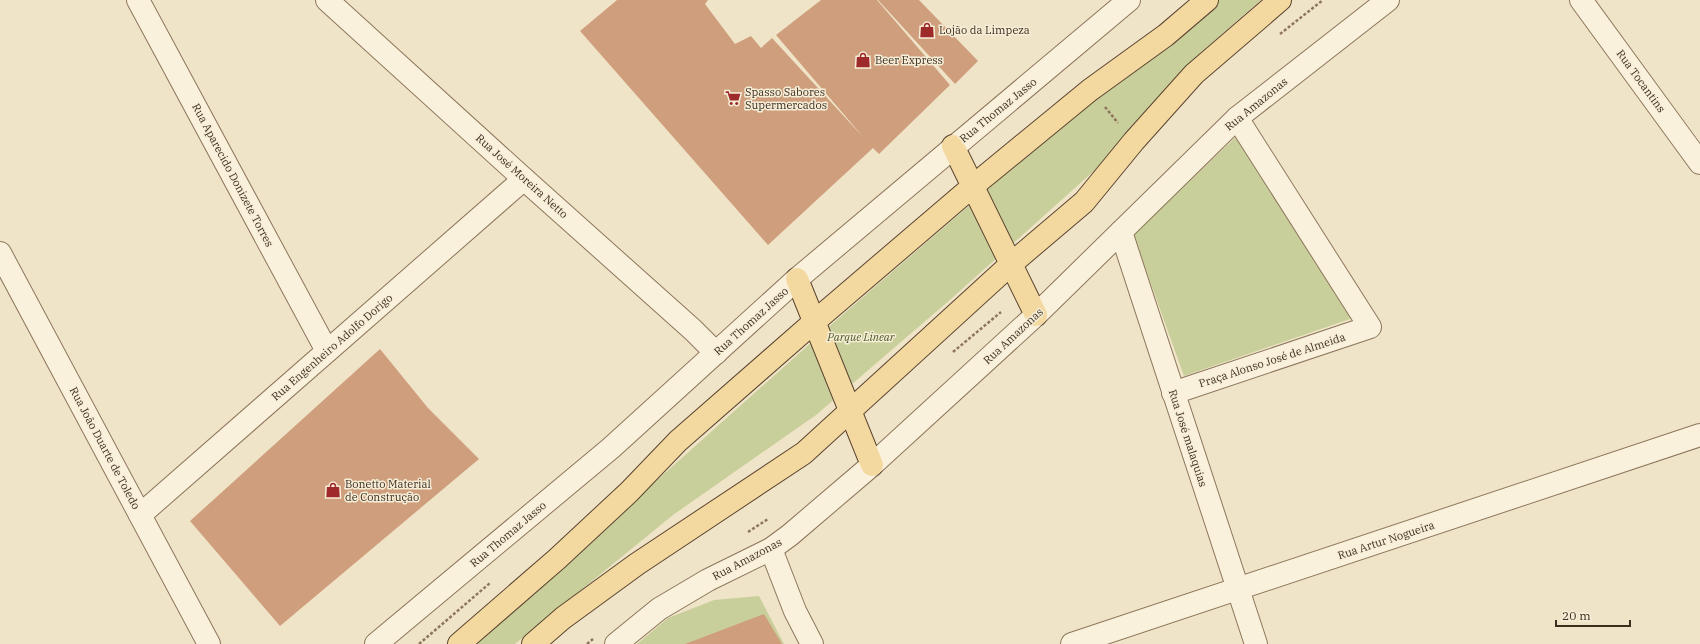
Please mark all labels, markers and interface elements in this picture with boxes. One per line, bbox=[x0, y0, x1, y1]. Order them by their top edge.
shop icon: Lojão da Limpeza bbox=[918, 21, 936, 39]
place label: Lojão da Limpeza bbox=[939, 23, 1030, 37]
street label: Rua Tocantins bbox=[1614, 47, 1668, 115]
shop icon: Beer Express bbox=[854, 51, 872, 69]
place label: Beer Express bbox=[875, 53, 943, 67]
street label: Rua Amazonas bbox=[1222, 74, 1290, 134]
street label: Rua Thomaz Jasso bbox=[957, 75, 1039, 145]
place label: Spasso Sabores Supermercados bbox=[745, 85, 827, 112]
supermarket icon: Spasso Sabores Supermercados bbox=[724, 89, 742, 107]
street label: Rua Aparecido Donizete Torres bbox=[189, 101, 277, 249]
street label: Rua José Moreira Netto bbox=[473, 131, 571, 221]
street label: Rua Thomaz Jasso bbox=[711, 284, 791, 358]
street label: Rua Engenheiro Adolfo Dorigo bbox=[269, 291, 395, 403]
street label: Rua Amazonas bbox=[980, 305, 1046, 367]
park label: Parque Linear bbox=[826, 330, 896, 344]
street label: Praça Alonso José de Almeida bbox=[1197, 330, 1347, 390]
street label: Rua João Duarte de Toledo bbox=[67, 384, 143, 512]
street label: Rua José malaquias bbox=[1166, 387, 1210, 489]
place label: Bonetto Material de Construção bbox=[345, 477, 431, 504]
shop icon: Bonetto Material de Construção bbox=[324, 481, 342, 499]
street label: Rua Thomaz Jasso bbox=[467, 498, 549, 570]
street label: Rua Artur Nogueira bbox=[1336, 518, 1436, 562]
street label: Rua Amazonas bbox=[710, 535, 784, 583]
scale bar bbox=[1556, 602, 1630, 628]
text: 20 m bbox=[1562, 608, 1591, 623]

